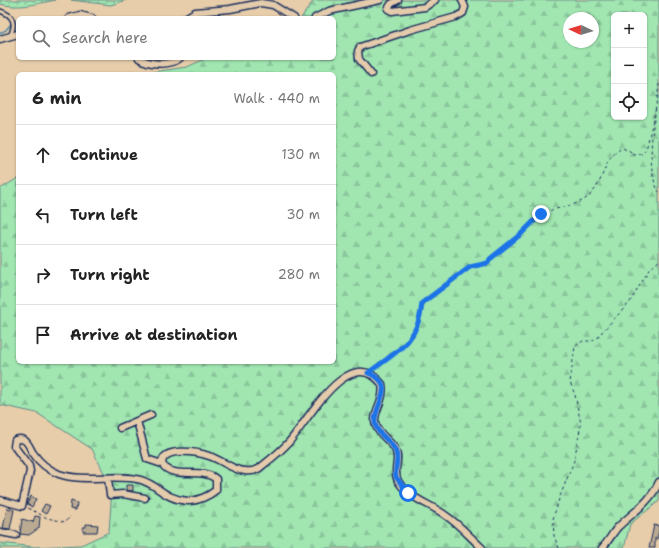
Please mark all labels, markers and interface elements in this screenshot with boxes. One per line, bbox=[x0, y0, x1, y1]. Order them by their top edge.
north arrow bbox=[563, 12, 599, 48]
map controls bbox=[611, 12, 647, 120]
button: + bbox=[611, 12, 647, 48]
search box bbox=[16, 16, 336, 60]
icon: search bbox=[30, 27, 52, 49]
text: Search here bbox=[62, 28, 148, 48]
button: − bbox=[611, 48, 647, 84]
button: locate bbox=[611, 84, 647, 120]
text: 6 min bbox=[32, 87, 82, 109]
text: Walk · 440 m bbox=[234, 90, 320, 107]
icon: ahead bbox=[32, 144, 54, 166]
text: Continue bbox=[70, 145, 138, 165]
text: 130 m bbox=[282, 146, 320, 163]
icon: left bbox=[32, 204, 54, 226]
text: Turn left bbox=[70, 205, 138, 225]
route end bbox=[532, 205, 550, 223]
text: 30 m bbox=[286, 206, 320, 223]
icon: right bbox=[32, 264, 54, 286]
text: Turn right bbox=[70, 265, 150, 285]
text: 280 m bbox=[278, 266, 320, 283]
icon: arrive bbox=[32, 324, 54, 346]
text: Arrive at destination bbox=[70, 325, 238, 345]
route start bbox=[399, 484, 417, 502]

